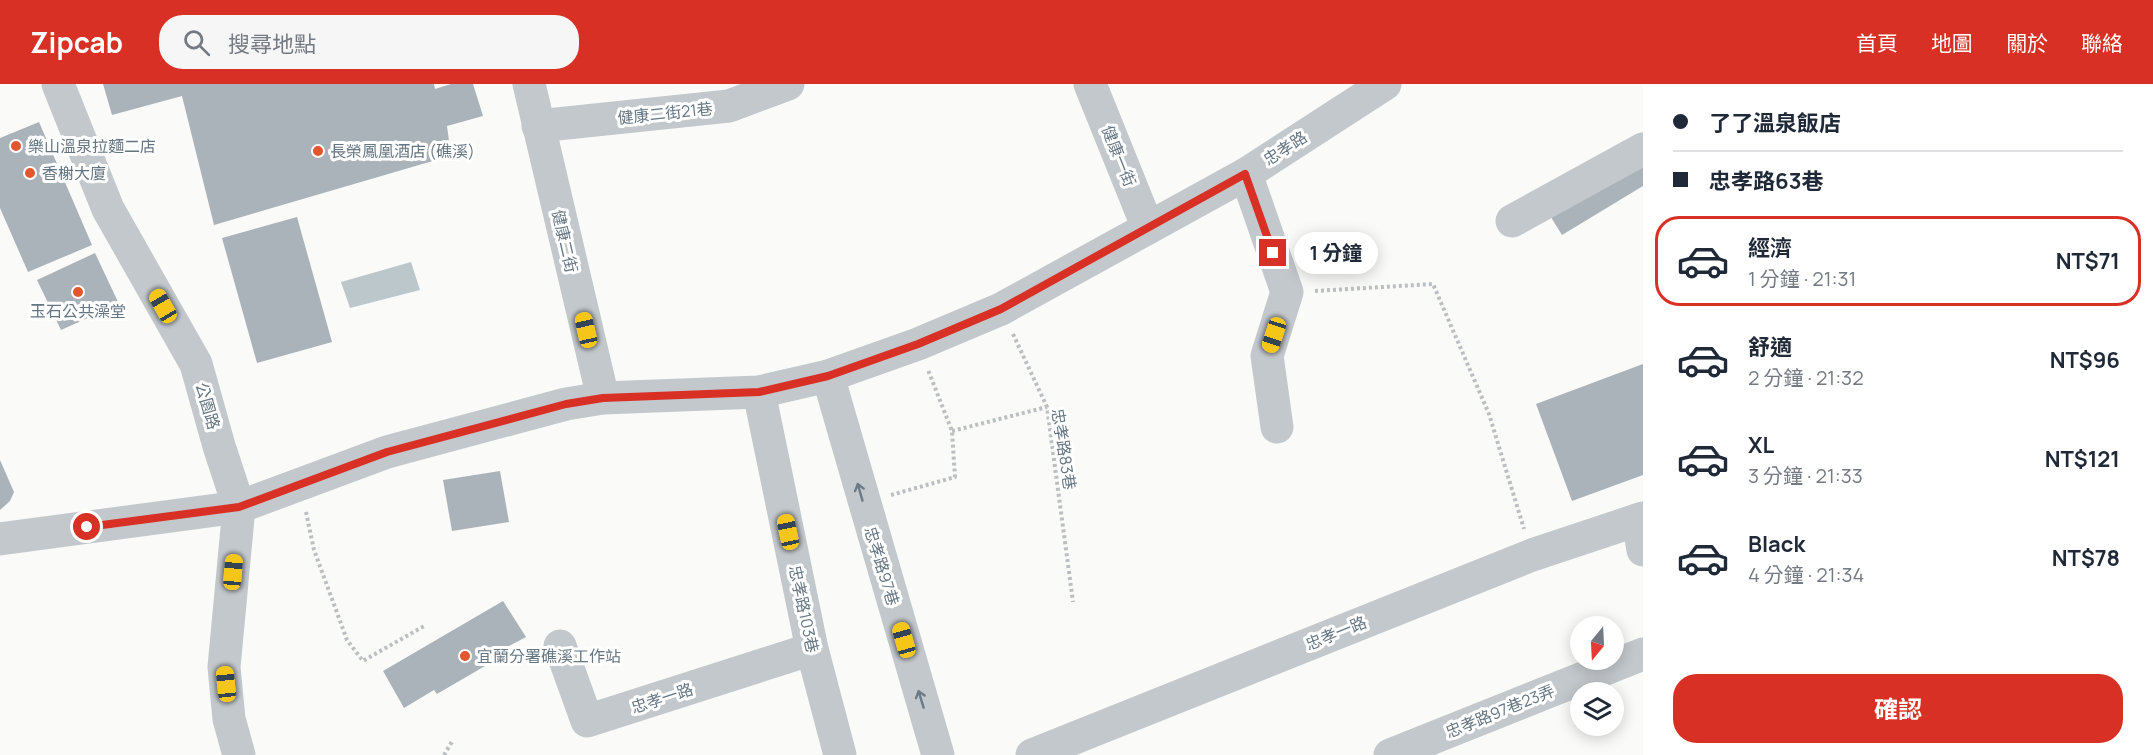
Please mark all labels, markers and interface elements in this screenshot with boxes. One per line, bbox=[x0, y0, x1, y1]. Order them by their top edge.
search box bbox=[159, 15, 579, 69]
text: Zipcab bbox=[30, 23, 123, 61]
icon: search bbox=[180, 26, 213, 59]
text: 搜尋地點 bbox=[228, 29, 316, 59]
text: 首頁 bbox=[1856, 29, 1898, 57]
text: 地圖 bbox=[1931, 29, 1973, 57]
text: 關於 bbox=[2006, 29, 2048, 57]
text: 聯絡 bbox=[2081, 29, 2123, 57]
street label: 健康二街21巷 bbox=[616, 97, 714, 129]
text: 了了溫泉飯店 bbox=[1709, 108, 1841, 138]
street label: 健康一街 bbox=[1097, 122, 1141, 190]
street label: 忠孝路 bbox=[1259, 126, 1311, 170]
place label: 樂山溫泉拉麵二店 bbox=[28, 135, 156, 157]
marker: 樂山溫泉拉麵二店 bbox=[9, 139, 23, 153]
place label: 長榮鳳凰酒店 (礁溪) bbox=[330, 140, 475, 162]
marker: 長榮鳳凰酒店 (礁溪) bbox=[311, 144, 325, 158]
place label: 香榭大廈 bbox=[42, 162, 106, 184]
marker: 香榭大廈 bbox=[23, 166, 37, 180]
text: 忠孝路63巷 bbox=[1709, 166, 1823, 196]
street label: 健康二街 bbox=[547, 207, 583, 275]
callout: 1 分鐘 bbox=[1294, 232, 1378, 274]
text: 經濟 bbox=[1748, 233, 1792, 263]
icon: car bbox=[1676, 234, 1730, 288]
route end bbox=[1259, 239, 1286, 266]
text: 1 分鐘 bbox=[1310, 239, 1362, 266]
text: NT$71 bbox=[2056, 246, 2120, 276]
text: 1 分鐘 · 21:31 bbox=[1748, 265, 1856, 292]
marker: 玉石公共澡堂 bbox=[71, 285, 85, 299]
car bbox=[146, 286, 180, 326]
place label: 玉石公共澡堂 bbox=[30, 300, 126, 322]
car bbox=[573, 310, 599, 350]
car bbox=[1260, 315, 1288, 355]
text: 舒適 bbox=[1748, 332, 1792, 362]
icon: car bbox=[1676, 333, 1730, 387]
text: NT$96 bbox=[2050, 345, 2120, 375]
text: 2 分鐘 · 21:32 bbox=[1748, 364, 1864, 391]
street label: 公園路 bbox=[191, 380, 225, 432]
street label: 忠孝路83巷 bbox=[1047, 407, 1081, 491]
text: XL bbox=[1748, 430, 1774, 460]
icon: car bbox=[1676, 432, 1730, 486]
text: NT$121 bbox=[2045, 444, 2120, 474]
text: 3 分鐘 · 21:33 bbox=[1748, 462, 1863, 489]
one-way arrow bbox=[854, 483, 865, 502]
route start bbox=[73, 513, 100, 540]
car bbox=[775, 513, 801, 551]
street label: 忠孝路97巷 bbox=[860, 524, 904, 608]
text: Black bbox=[1748, 529, 1805, 559]
icon: car bbox=[1676, 531, 1730, 585]
text: NT$78 bbox=[2052, 543, 2120, 573]
car bbox=[222, 553, 244, 591]
text: 4 分鐘 · 21:34 bbox=[1748, 561, 1864, 588]
street label: 忠孝路103巷 bbox=[784, 563, 824, 655]
street label: 忠孝一路 bbox=[1302, 611, 1370, 655]
north arrow bbox=[1570, 616, 1624, 670]
map controls bbox=[1570, 616, 1624, 736]
car bbox=[890, 620, 918, 660]
place label: 宜蘭分署礁溪工作站 bbox=[477, 645, 621, 667]
marker: 宜蘭分署礁溪工作站 bbox=[458, 649, 472, 663]
car bbox=[215, 665, 237, 703]
button: 確認 bbox=[1673, 674, 2123, 743]
street label: 忠孝一路 bbox=[628, 678, 696, 718]
street label: 忠孝路97巷23弄 bbox=[1442, 679, 1558, 743]
button: layers bbox=[1570, 682, 1624, 736]
one-way arrow bbox=[915, 690, 926, 709]

